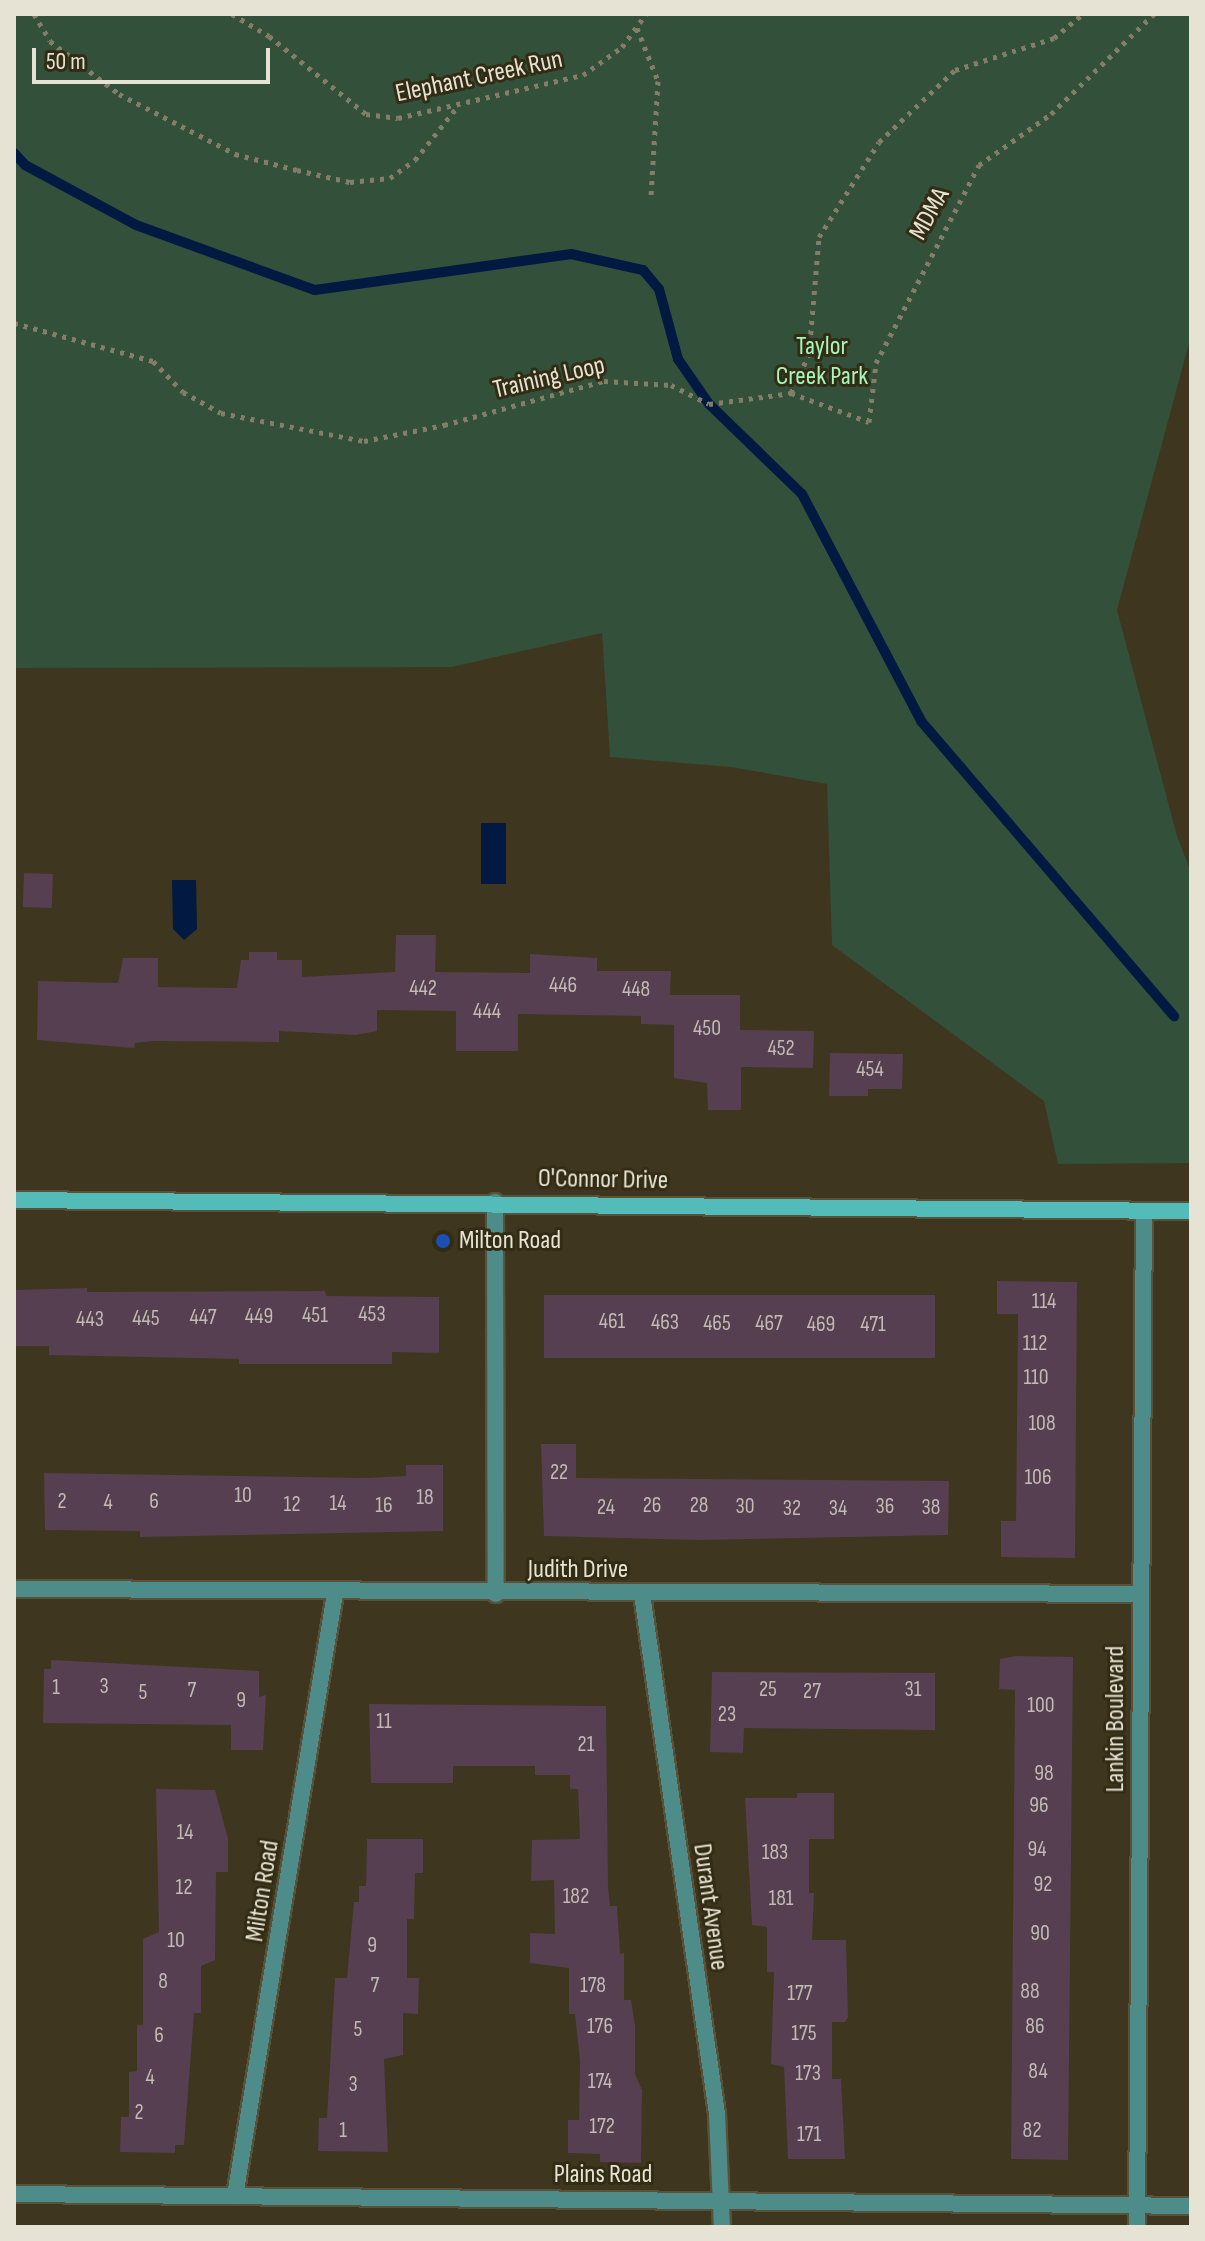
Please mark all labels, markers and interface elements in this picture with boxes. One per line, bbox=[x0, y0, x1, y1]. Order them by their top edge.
scale bar bbox=[36, 32, 274, 82]
street label: Elephant Creek Run bbox=[393, 44, 565, 110]
text: 50 m bbox=[46, 47, 86, 76]
street label: MDMA bbox=[903, 182, 957, 246]
park label: Taylor Creek Park bbox=[776, 331, 868, 392]
street label: Training Loop bbox=[490, 350, 608, 406]
house number: 446 bbox=[549, 973, 577, 999]
house number: 442 bbox=[409, 976, 437, 1002]
house number: 448 bbox=[622, 977, 650, 1003]
house number: 444 bbox=[473, 999, 501, 1025]
house number: 450 bbox=[693, 1016, 721, 1042]
house number: 452 bbox=[767, 1036, 795, 1062]
house number: 454 bbox=[856, 1057, 884, 1083]
street label: O'Connor Drive bbox=[538, 1163, 668, 1197]
place label: Milton Road bbox=[459, 1225, 561, 1257]
marker: Milton Road bbox=[434, 1232, 452, 1250]
house number: 114 bbox=[1032, 1289, 1056, 1315]
house number: 453 bbox=[358, 1302, 386, 1328]
house number: 451 bbox=[302, 1303, 328, 1329]
house number: 449 bbox=[245, 1304, 273, 1330]
house number: 447 bbox=[189, 1305, 217, 1331]
house number: 445 bbox=[132, 1306, 160, 1332]
house number: 443 bbox=[76, 1307, 104, 1333]
house number: 461 bbox=[599, 1309, 625, 1335]
house number: 463 bbox=[651, 1310, 679, 1336]
house number: 465 bbox=[703, 1311, 731, 1337]
house number: 467 bbox=[755, 1311, 783, 1337]
house number: 469 bbox=[807, 1312, 835, 1338]
house number: 471 bbox=[860, 1312, 886, 1338]
house number: 112 bbox=[1023, 1331, 1047, 1357]
house number: 110 bbox=[1023, 1365, 1049, 1391]
house number: 108 bbox=[1028, 1411, 1056, 1437]
house number: 22 bbox=[550, 1460, 568, 1486]
house number: 106 bbox=[1024, 1465, 1052, 1491]
house number: 10 bbox=[234, 1483, 252, 1509]
house number: 18 bbox=[416, 1485, 434, 1511]
house number: 2 bbox=[57, 1489, 67, 1515]
house number: 6 bbox=[149, 1489, 159, 1515]
house number: 4 bbox=[103, 1490, 113, 1516]
house number: 14 bbox=[330, 1491, 346, 1517]
house number: 12 bbox=[283, 1492, 301, 1518]
house number: 16 bbox=[375, 1493, 393, 1519]
house number: 26 bbox=[643, 1493, 661, 1519]
house number: 28 bbox=[690, 1493, 708, 1519]
house number: 30 bbox=[735, 1494, 755, 1520]
house number: 36 bbox=[876, 1494, 894, 1520]
house number: 24 bbox=[597, 1495, 615, 1521]
house number: 38 bbox=[922, 1495, 940, 1521]
house number: 32 bbox=[783, 1496, 801, 1522]
house number: 34 bbox=[829, 1496, 847, 1522]
street label: Judith Drive bbox=[528, 1554, 628, 1586]
street label: Lankin Boulevard bbox=[1100, 1646, 1132, 1792]
house number: 3 bbox=[99, 1674, 109, 1700]
house number: 1 bbox=[52, 1675, 60, 1701]
house number: 25 bbox=[759, 1677, 777, 1703]
house number: 31 bbox=[905, 1677, 921, 1703]
house number: 7 bbox=[188, 1678, 196, 1704]
house number: 27 bbox=[803, 1679, 821, 1705]
house number: 5 bbox=[139, 1680, 147, 1706]
house number: 9 bbox=[236, 1688, 246, 1714]
house number: 100 bbox=[1027, 1693, 1055, 1719]
house number: 23 bbox=[718, 1702, 736, 1728]
house number: 11 bbox=[376, 1709, 392, 1735]
house number: 21 bbox=[578, 1732, 594, 1758]
house number: 98 bbox=[1034, 1761, 1054, 1787]
house number: 96 bbox=[1029, 1793, 1049, 1819]
house number: 14 bbox=[177, 1820, 193, 1846]
house number: 94 bbox=[1028, 1837, 1046, 1863]
street label: Milton Road bbox=[240, 1838, 286, 1944]
house number: 183 bbox=[762, 1840, 788, 1866]
street label: Durant Avenue bbox=[686, 1842, 734, 1972]
house number: 92 bbox=[1034, 1872, 1052, 1898]
house number: 12 bbox=[175, 1875, 193, 1901]
house number: 182 bbox=[563, 1884, 589, 1910]
house number: 181 bbox=[768, 1886, 794, 1912]
house number: 90 bbox=[1030, 1921, 1050, 1947]
house number: 10 bbox=[167, 1928, 185, 1954]
house number: 9 bbox=[367, 1933, 377, 1959]
house number: 8 bbox=[158, 1969, 168, 1995]
house number: 7 bbox=[371, 1973, 379, 1999]
house number: 178 bbox=[580, 1973, 606, 1999]
house number: 88 bbox=[1020, 1979, 1040, 2005]
house number: 177 bbox=[787, 1981, 813, 2007]
house number: 176 bbox=[587, 2014, 613, 2040]
house number: 86 bbox=[1025, 2014, 1045, 2040]
house number: 5 bbox=[354, 2017, 362, 2043]
house number: 175 bbox=[791, 2021, 817, 2047]
house number: 6 bbox=[154, 2023, 164, 2049]
house number: 84 bbox=[1028, 2059, 1048, 2085]
house number: 173 bbox=[795, 2061, 821, 2087]
house number: 4 bbox=[145, 2065, 155, 2091]
house number: 174 bbox=[588, 2069, 612, 2095]
house number: 3 bbox=[348, 2072, 358, 2098]
house number: 2 bbox=[134, 2100, 144, 2126]
house number: 172 bbox=[589, 2114, 615, 2140]
house number: 1 bbox=[339, 2118, 347, 2144]
house number: 82 bbox=[1022, 2118, 1042, 2144]
house number: 171 bbox=[797, 2122, 821, 2148]
street label: Plains Road bbox=[554, 2159, 652, 2191]

